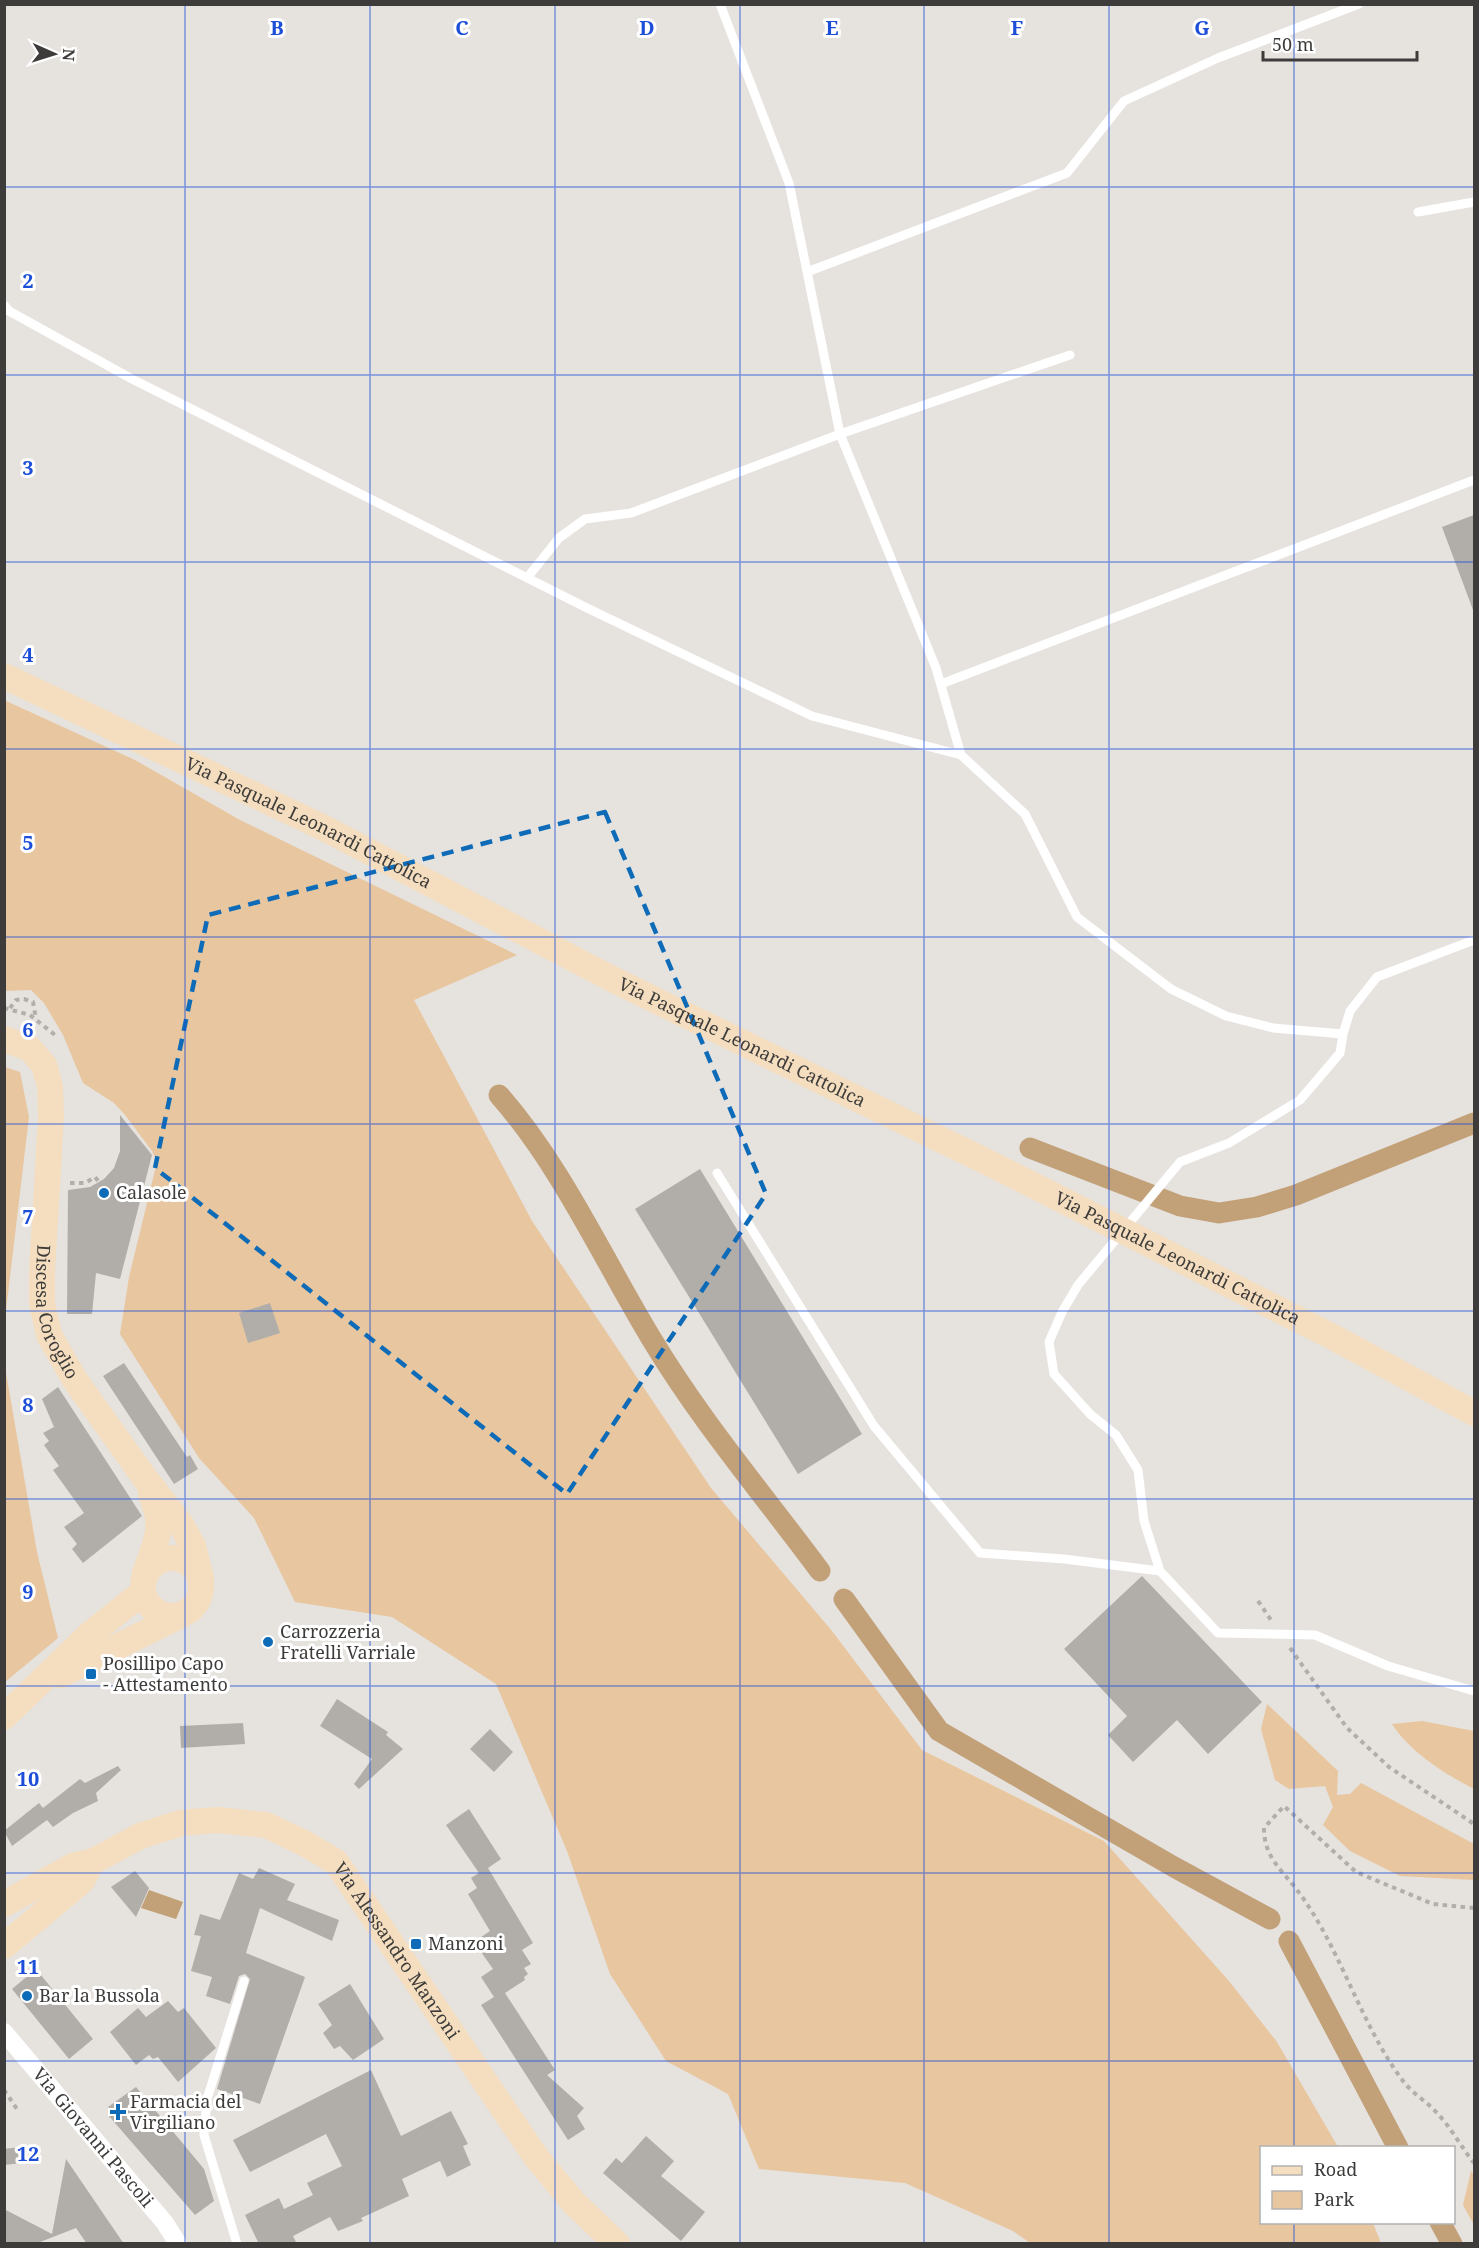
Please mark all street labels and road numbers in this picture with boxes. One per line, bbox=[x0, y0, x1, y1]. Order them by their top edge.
street label: Via Pasquale Leonardi Cattolica bbox=[182, 751, 436, 893]
street label: Via Pasquale Leonardi Cattolica bbox=[615, 971, 870, 1112]
street label: Via Pasquale Leonardi Cattolica bbox=[1051, 1185, 1305, 1329]
street label: Discesa Coroglio bbox=[31, 1244, 85, 1383]
street label: Via Alessandro Manzoni bbox=[329, 1857, 466, 2044]
street label: Via Giovanni Pascoli bbox=[28, 2062, 160, 2212]

